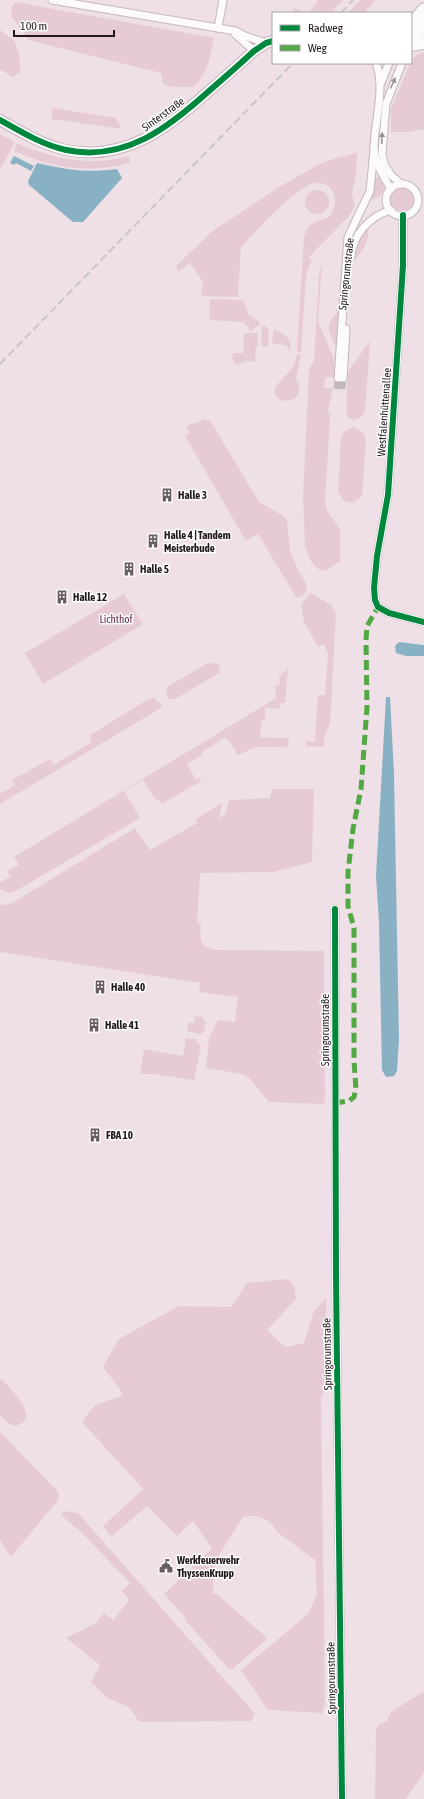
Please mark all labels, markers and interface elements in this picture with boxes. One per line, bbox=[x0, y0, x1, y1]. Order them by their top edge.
scale bar bbox=[14, 12, 114, 38]
legend bbox=[272, 12, 412, 64]
text: 100 m bbox=[20, 19, 47, 33]
text: Radweg bbox=[308, 21, 344, 35]
text: Weg bbox=[308, 41, 328, 55]
one-way arrow bbox=[390, 77, 396, 89]
street label: Sinterstraße bbox=[140, 95, 186, 133]
one-way arrow bbox=[379, 131, 385, 144]
street label: Springorumstraße bbox=[336, 237, 356, 311]
street label: Westfalenhüttenallee bbox=[375, 367, 393, 457]
building icon: Halle 3 bbox=[159, 487, 175, 503]
place label: Halle 3 bbox=[178, 489, 207, 501]
place label: Halle 4 | Tandem Meisterbude bbox=[164, 529, 231, 554]
building icon: Halle 4 | Tandem Meisterbude bbox=[145, 533, 161, 549]
building icon: Halle 5 bbox=[121, 561, 137, 577]
place label: Halle 5 bbox=[140, 563, 169, 575]
building icon: Halle 12 bbox=[54, 589, 70, 605]
place label: Halle 12 bbox=[73, 591, 107, 603]
park label: Lichthof bbox=[100, 613, 132, 625]
building icon: Halle 40 bbox=[92, 979, 108, 995]
place label: Halle 40 bbox=[111, 981, 145, 993]
street label: Springorumstraße bbox=[319, 994, 331, 1066]
building icon: Halle 41 bbox=[86, 1017, 102, 1033]
place label: Halle 41 bbox=[105, 1019, 139, 1031]
building icon: FBA 10 bbox=[87, 1127, 103, 1143]
place label: FBA 10 bbox=[106, 1129, 133, 1141]
street label: Springorumstraße bbox=[320, 1318, 334, 1390]
place label: Werkfeuerwehr ThyssenKrupp bbox=[176, 1554, 240, 1579]
public building icon: Werkfeuerwehr ThyssenKrupp bbox=[158, 1558, 174, 1574]
street label: Springorumstraße bbox=[324, 1642, 338, 1714]

